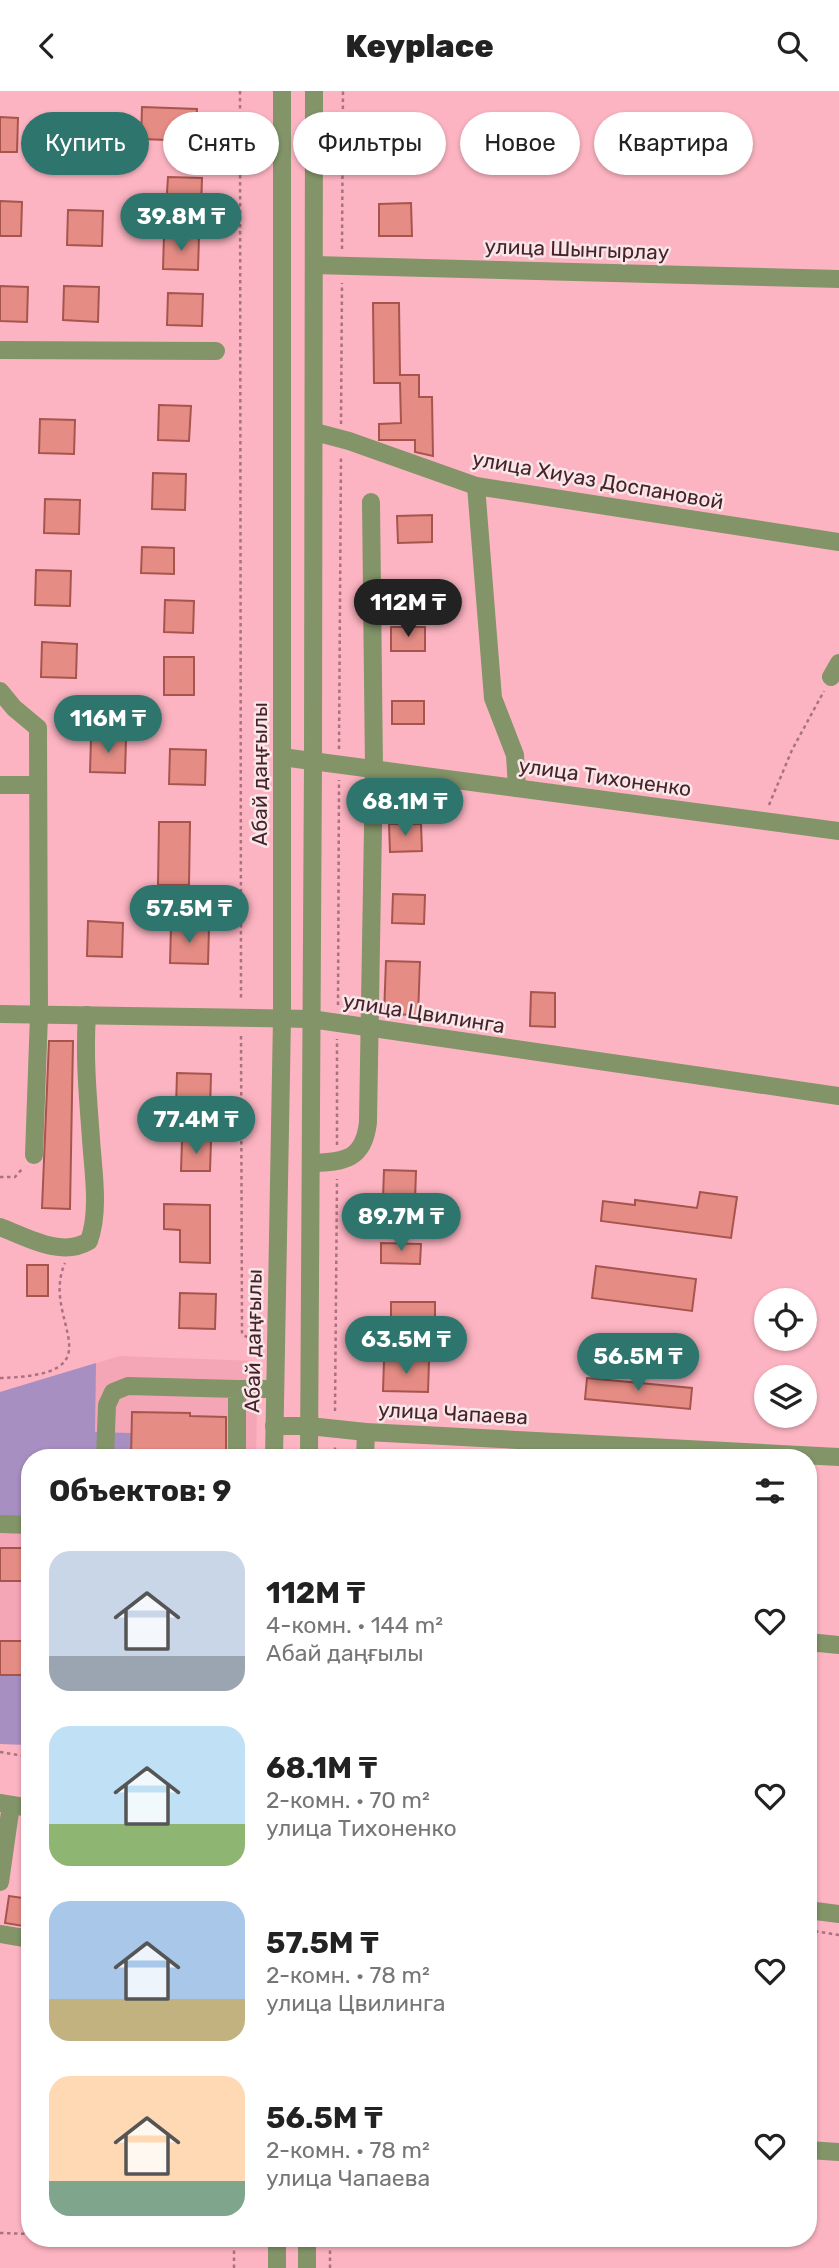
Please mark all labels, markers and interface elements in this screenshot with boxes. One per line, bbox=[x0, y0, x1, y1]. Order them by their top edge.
icon: back bbox=[28, 27, 66, 65]
text: Keyplace bbox=[345, 27, 494, 65]
icon: search bbox=[773, 27, 811, 65]
chip: Купить bbox=[21, 112, 149, 175]
chip: Снять bbox=[163, 112, 279, 175]
chip: Фильтры bbox=[293, 112, 446, 175]
chip: Новое bbox=[460, 112, 580, 175]
chip: Квартира bbox=[594, 112, 753, 175]
pin: 39.8M ₸ bbox=[116, 193, 246, 253]
text: 39.8M ₸ bbox=[136, 202, 226, 230]
street label: улица Шынгырлау bbox=[484, 233, 670, 265]
street label: улица Хиуаз Доспановой bbox=[470, 446, 726, 514]
pin: 112M ₸ bbox=[351, 580, 465, 639]
text: 112M ₸ bbox=[370, 588, 446, 616]
pin: 116M ₸ bbox=[51, 695, 165, 755]
street label: Абай даңғылы bbox=[247, 702, 272, 846]
text: 116M ₸ bbox=[70, 704, 146, 732]
street label: улица Тихоненко bbox=[517, 753, 693, 801]
pin: 68.1M ₸ bbox=[340, 779, 470, 838]
text: 68.1M ₸ bbox=[362, 787, 448, 815]
pin: 57.5M ₸ bbox=[124, 885, 254, 945]
text: 57.5M ₸ bbox=[146, 894, 232, 922]
street label: улица Цвилинга bbox=[341, 988, 507, 1038]
pin: 77.4M ₸ bbox=[131, 1097, 261, 1156]
text: 77.4M ₸ bbox=[153, 1105, 239, 1133]
pin: 89.7M ₸ bbox=[336, 1193, 466, 1253]
text: 89.7M ₸ bbox=[358, 1202, 444, 1230]
street label: Абай даңғылы bbox=[239, 1269, 267, 1413]
map controls bbox=[754, 1288, 817, 1428]
button: locate bbox=[754, 1288, 817, 1351]
pin: 63.5M ₸ bbox=[341, 1317, 471, 1376]
text: 63.5M ₸ bbox=[361, 1325, 451, 1353]
pin: 56.5M ₸ bbox=[573, 1333, 703, 1393]
text: 56.5M ₸ bbox=[593, 1342, 683, 1370]
button: layers bbox=[754, 1365, 817, 1428]
street label: улица Чапаева bbox=[377, 1397, 529, 1429]
icon: filters bbox=[751, 1472, 789, 1510]
text: Объектов: 9 bbox=[49, 1473, 232, 1509]
text: 112M ₸ bbox=[266, 1575, 365, 1611]
icon: home bbox=[105, 1579, 189, 1663]
icon: heart bbox=[751, 1602, 789, 1640]
text: 4-комн. · 144 m² bbox=[266, 1611, 443, 1639]
text: Абай даңғылы bbox=[266, 1639, 424, 1667]
text: 68.1M ₸ bbox=[266, 1750, 377, 1786]
icon: home bbox=[105, 1754, 189, 1838]
icon: heart bbox=[751, 1777, 789, 1815]
text: 2-комн. · 70 m² bbox=[266, 1786, 430, 1814]
text: улица Тихоненко bbox=[266, 1814, 457, 1842]
text: 57.5M ₸ bbox=[266, 1925, 379, 1961]
icon: home bbox=[105, 1929, 189, 2013]
icon: heart bbox=[751, 1952, 789, 1990]
text: 2-комн. · 78 m² bbox=[266, 1961, 430, 1989]
text: улица Цвилинга bbox=[266, 1989, 446, 2017]
text: 56.5M ₸ bbox=[266, 2100, 383, 2136]
icon: home bbox=[105, 2104, 189, 2188]
icon: heart bbox=[751, 2127, 789, 2165]
text: 2-комн. · 78 m² bbox=[266, 2136, 430, 2164]
text: улица Чапаева bbox=[266, 2164, 430, 2192]

